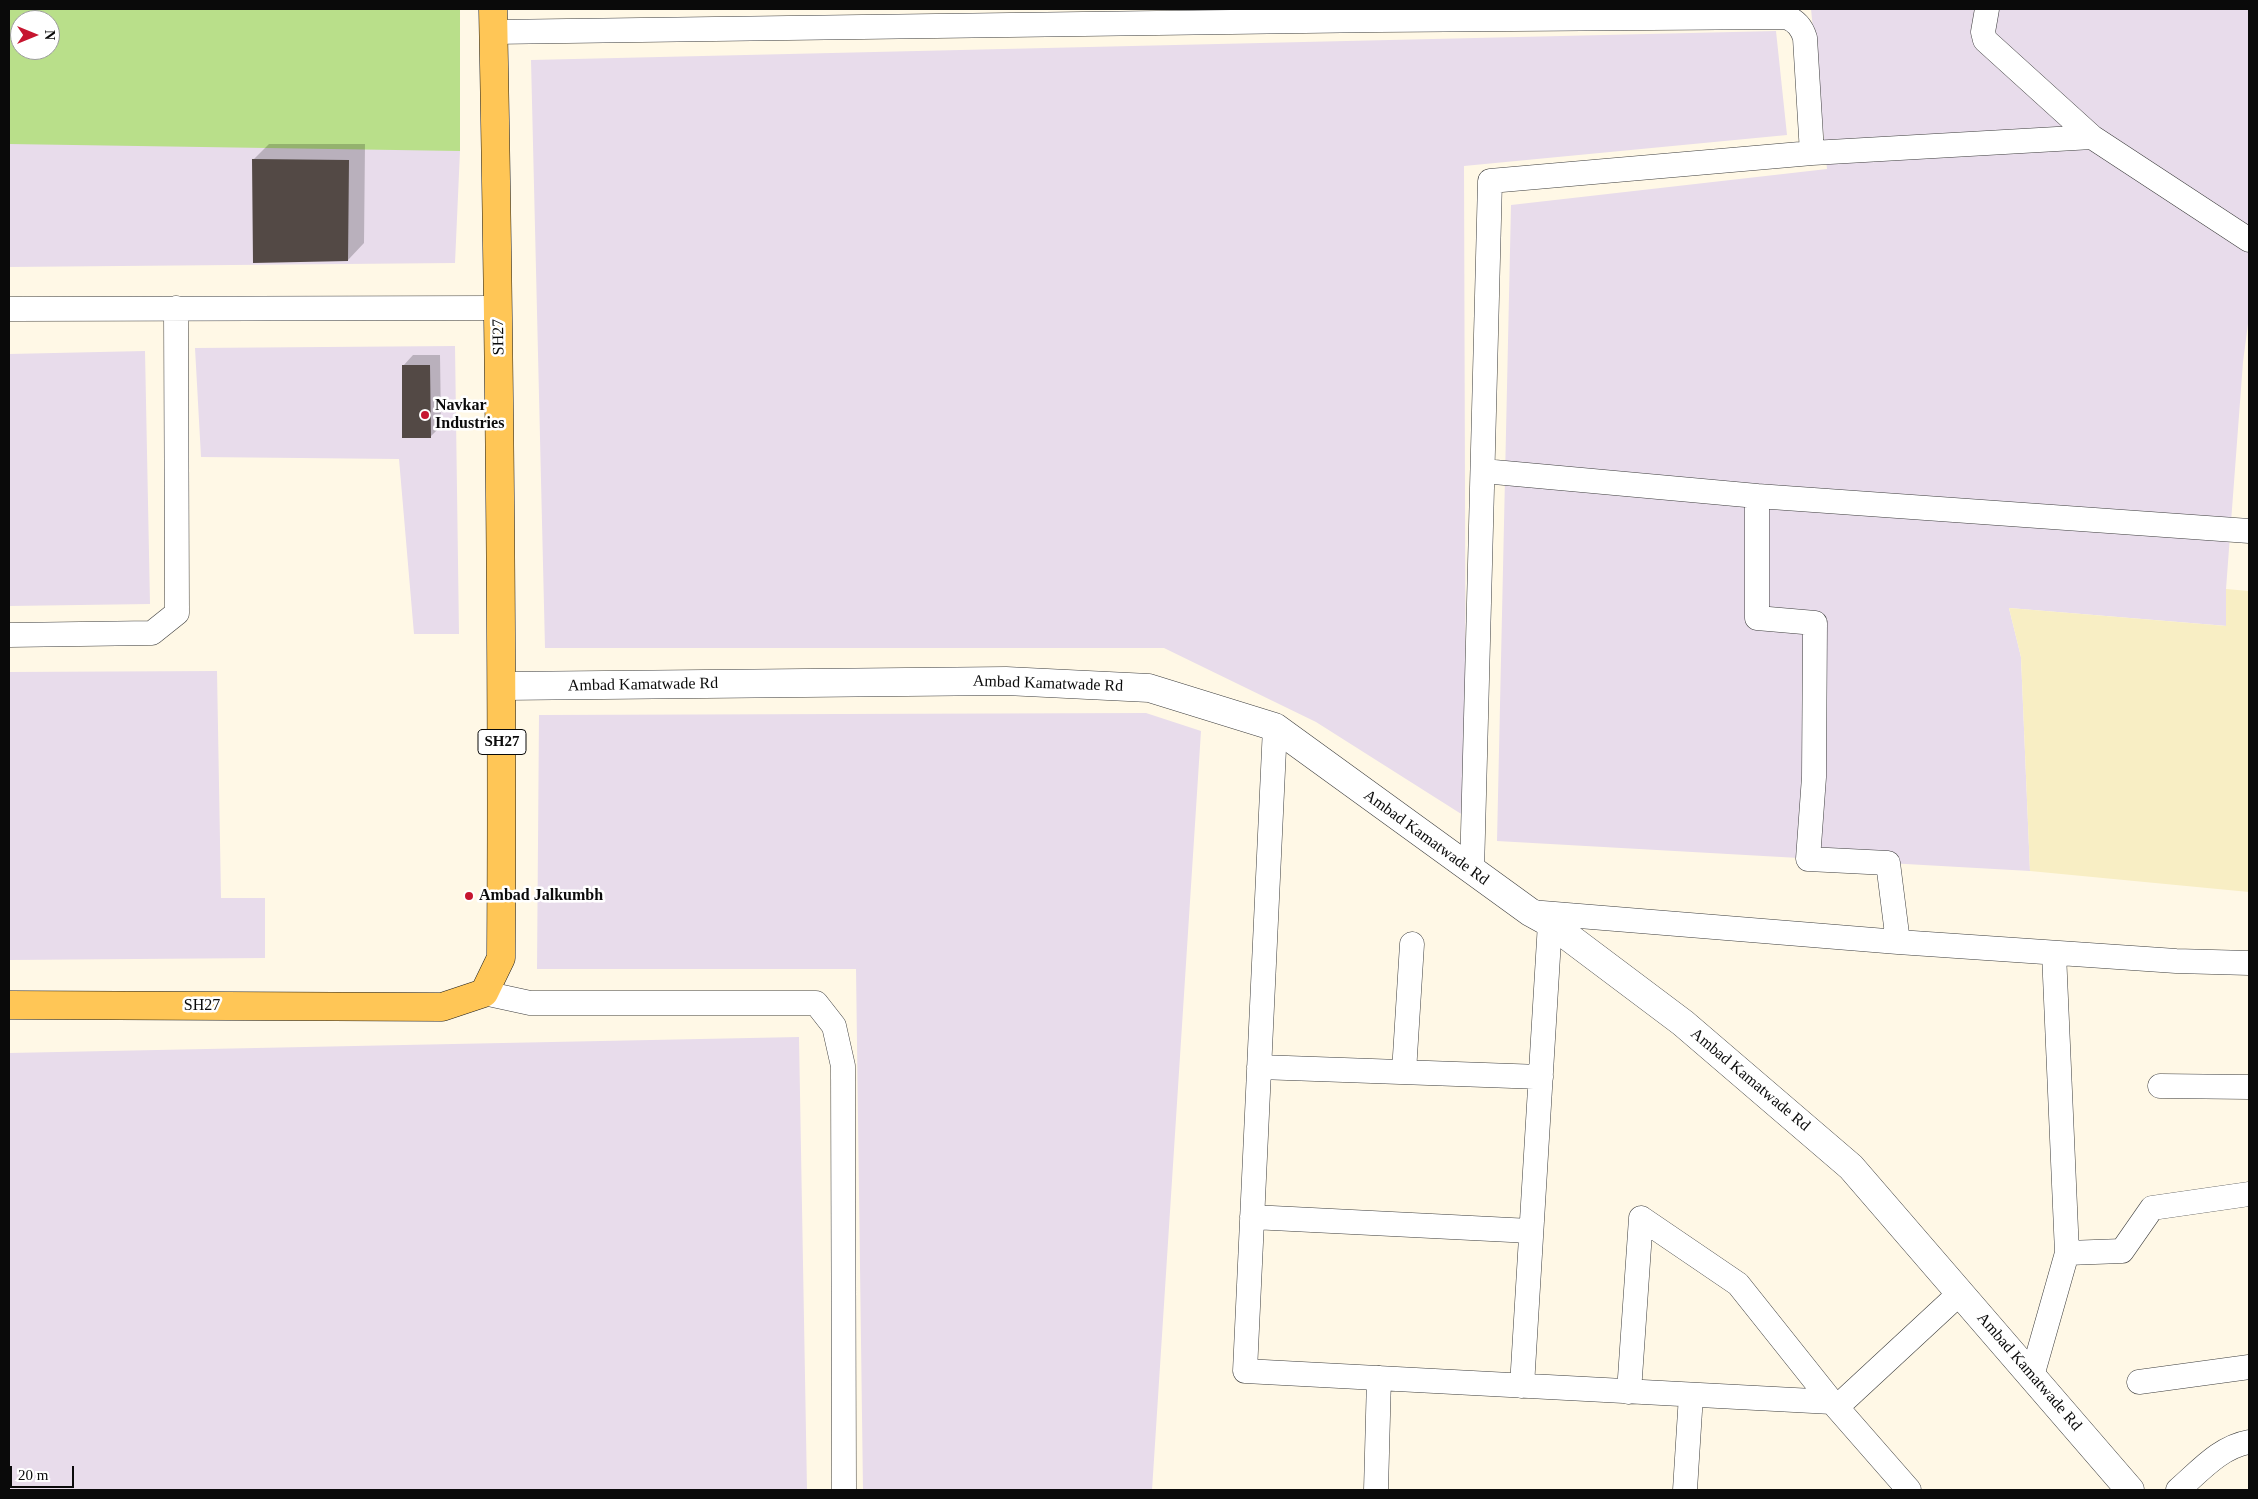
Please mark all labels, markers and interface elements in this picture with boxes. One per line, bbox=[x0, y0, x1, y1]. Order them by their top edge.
north arrow bbox=[10, 10, 60, 60]
text: N bbox=[42, 30, 57, 40]
street label: SH27 bbox=[489, 319, 509, 355]
place label: Navkar Industries bbox=[435, 396, 504, 434]
marker: Navkar Industries bbox=[419, 409, 431, 421]
street label: Ambad Kamatwade Rd bbox=[973, 672, 1123, 696]
street label: Ambad Kamatwade Rd bbox=[568, 674, 718, 696]
road number: SH27 bbox=[478, 730, 526, 754]
street label: Ambad Kamatwade Rd bbox=[1360, 786, 1492, 890]
place label: Ambad Jalkumbh bbox=[479, 886, 603, 906]
marker: Ambad Jalkumbh bbox=[463, 890, 475, 902]
street label: SH27 bbox=[184, 996, 220, 1016]
street label: Ambad Kamatwade Rd bbox=[1686, 1024, 1814, 1136]
street label: Ambad Kamatwade Rd bbox=[1972, 1309, 2086, 1435]
scale bar bbox=[12, 1456, 76, 1488]
text: 20 m bbox=[18, 1467, 48, 1483]

